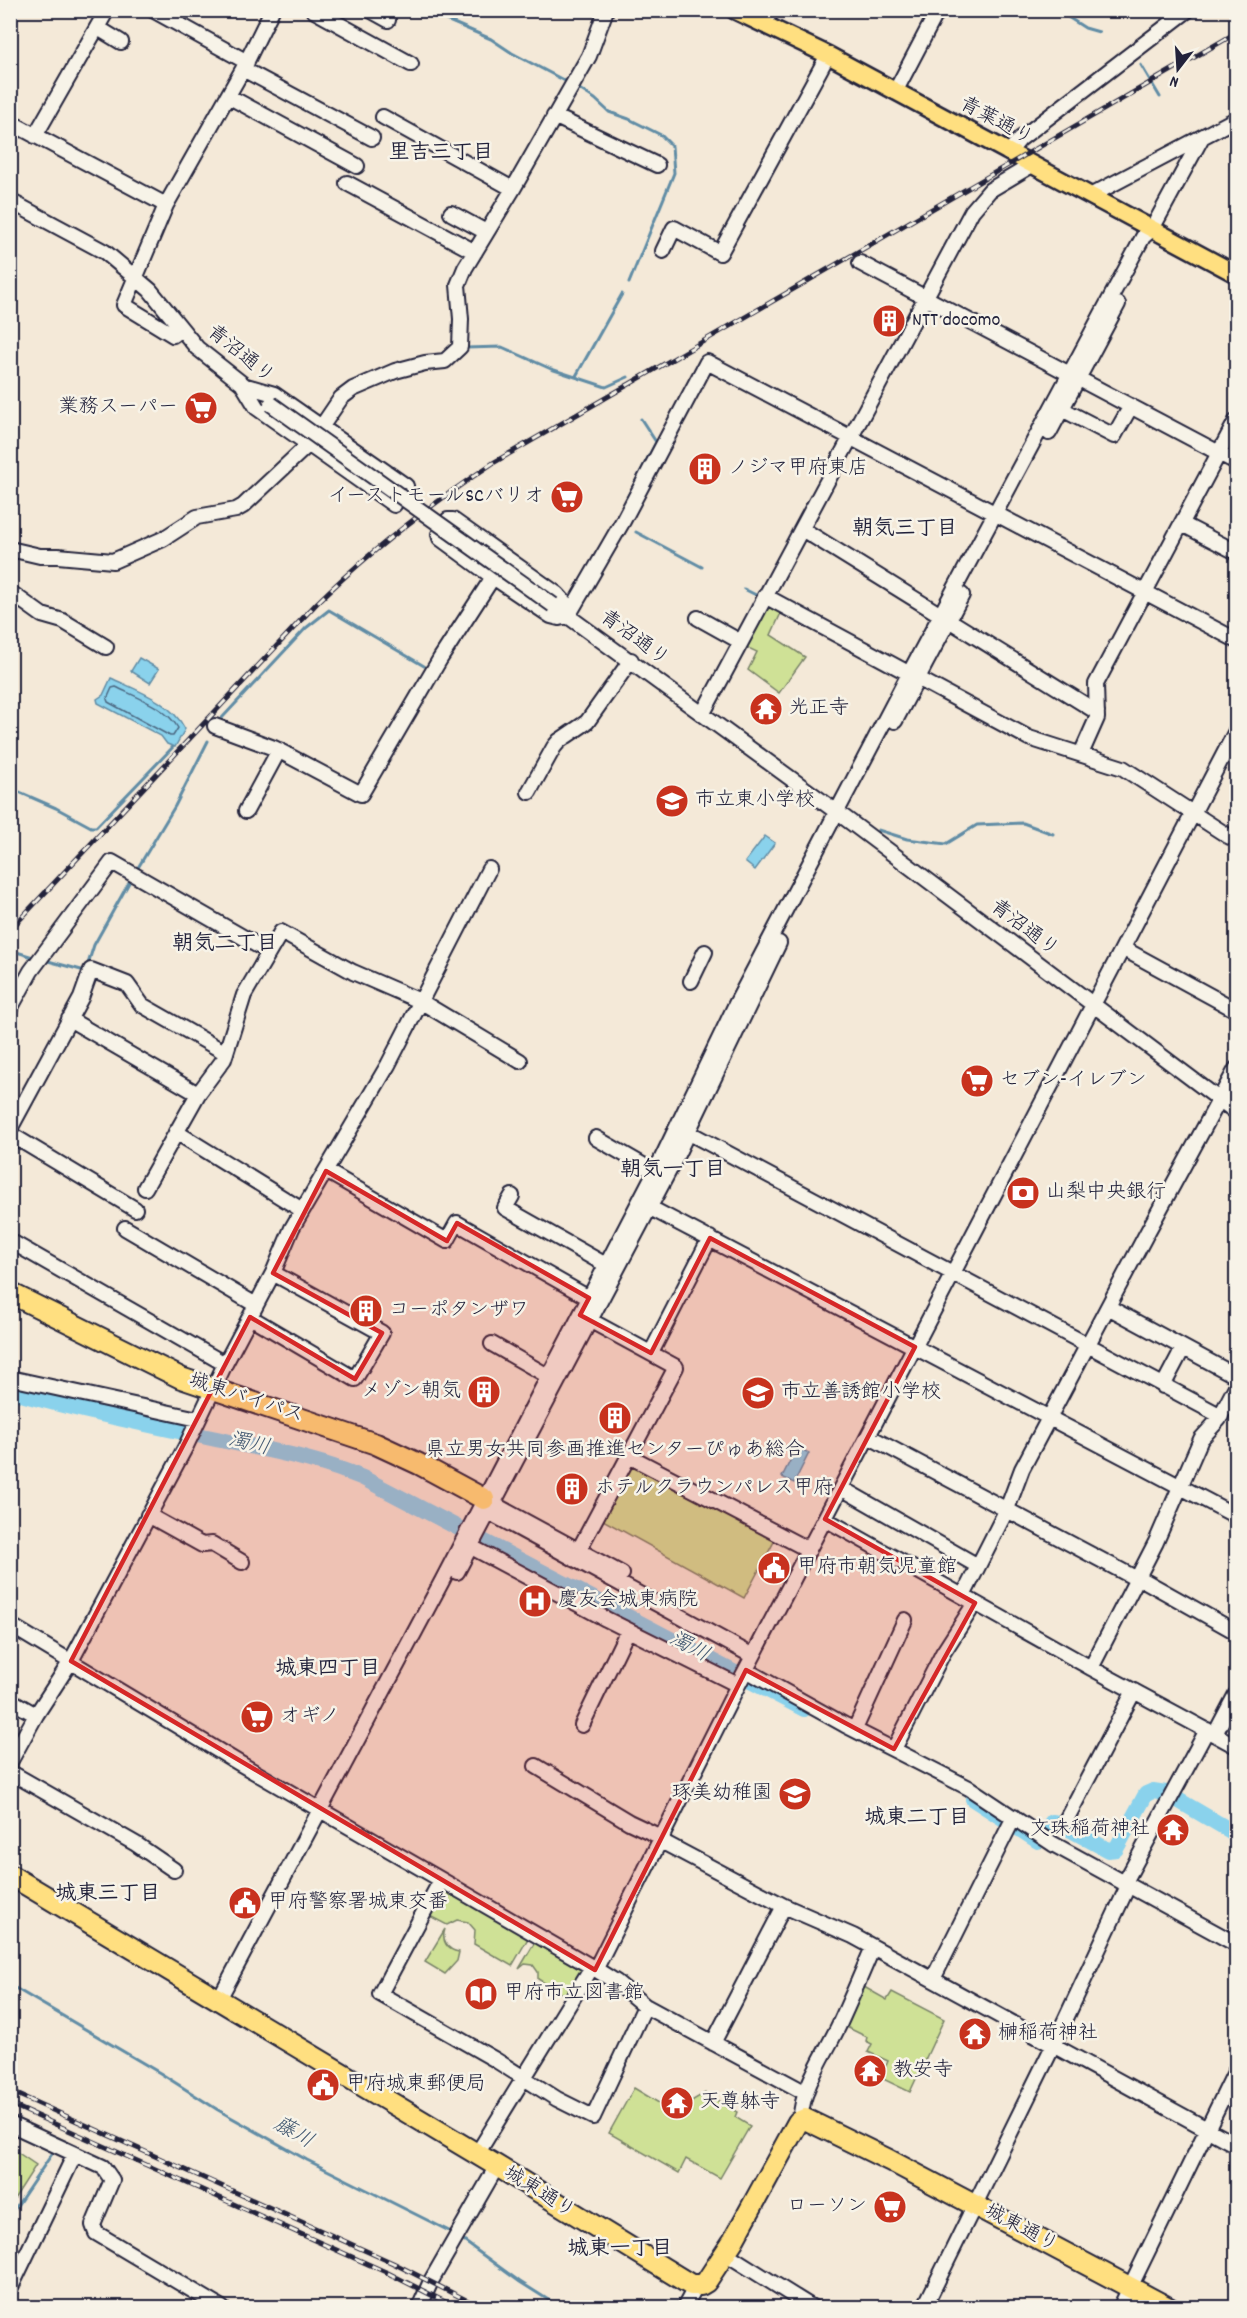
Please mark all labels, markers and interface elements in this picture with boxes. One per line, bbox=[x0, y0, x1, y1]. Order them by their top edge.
north arrow bbox=[1148, 39, 1208, 99]
text: N bbox=[1167, 69, 1181, 93]
street label: 青葉通り bbox=[954, 91, 1038, 153]
district label: 里吉三丁目 bbox=[389, 139, 494, 169]
building icon: NTT docomo bbox=[871, 303, 907, 339]
place label: NTT docomo bbox=[912, 307, 1000, 335]
street label: 青沼通り bbox=[200, 319, 280, 391]
supermarket icon: 業務スーパー bbox=[183, 390, 219, 426]
place label: 業務スーパー bbox=[59, 394, 178, 422]
building icon: ノジマ甲府東店 bbox=[687, 451, 723, 487]
place label: ノジマ甲府東店 bbox=[728, 455, 868, 483]
supermarket icon: イーストモールSCバリオ bbox=[549, 479, 585, 515]
place label: イーストモールSCバリオ bbox=[328, 483, 544, 511]
district label: 朝気三丁目 bbox=[853, 515, 958, 545]
street label: 青沼通り bbox=[593, 604, 675, 674]
temple icon: 光正寺 bbox=[748, 691, 784, 727]
place label: 光正寺 bbox=[789, 695, 849, 723]
school or university icon: 市立東小学校 bbox=[654, 783, 690, 819]
place label: 市立東小学校 bbox=[695, 787, 815, 815]
street label: 青沼通り bbox=[984, 894, 1064, 964]
district label: 朝気二丁目 bbox=[173, 930, 278, 960]
supermarket icon: セブン-イレブン bbox=[959, 1063, 995, 1099]
place label: セブン-イレブン bbox=[1000, 1067, 1147, 1095]
district label: 朝気一丁目 bbox=[621, 1156, 726, 1186]
bank icon: 山梨中央銀行 bbox=[1005, 1175, 1041, 1211]
place label: 山梨中央銀行 bbox=[1046, 1179, 1166, 1207]
building icon: コーポタンザワ bbox=[348, 1293, 384, 1329]
place label: コーポタンザワ bbox=[389, 1297, 529, 1325]
street label: 城東バイパス bbox=[185, 1367, 307, 1431]
building icon: メゾン朝気 bbox=[466, 1374, 502, 1410]
school or university icon: 市立善誘館小学校 bbox=[740, 1375, 776, 1411]
place label: メゾン朝気 bbox=[361, 1378, 461, 1406]
place label: 市立善誘館小学校 bbox=[781, 1379, 941, 1407]
building icon: 県立男女共同参画推進センターぴゅあ総合 bbox=[597, 1400, 633, 1436]
water label: 濁川 bbox=[225, 1426, 273, 1464]
place label: 県立男女共同参画推進センターぴゅあ総合 bbox=[425, 1437, 805, 1465]
building icon: ホテルクラウンパレス甲府 bbox=[554, 1471, 590, 1507]
place label: ホテルクラウンパレス甲府 bbox=[595, 1475, 833, 1503]
public building icon: 甲府市朝気児童館 bbox=[756, 1550, 792, 1586]
place label: 甲府市朝気児童館 bbox=[797, 1554, 957, 1582]
hospital icon: 慶友会城東病院 bbox=[517, 1583, 553, 1619]
place label: 慶友会城東病院 bbox=[558, 1587, 698, 1615]
water label: 濁川 bbox=[663, 1625, 715, 1671]
district label: 城東四丁目 bbox=[276, 1655, 381, 1685]
supermarket icon: オギノ bbox=[239, 1699, 275, 1735]
place label: オギノ bbox=[280, 1703, 340, 1731]
school or university icon: 琢美幼稚園 bbox=[777, 1776, 813, 1812]
place label: 琢美幼稚園 bbox=[672, 1780, 772, 1808]
district label: 城東二丁目 bbox=[865, 1804, 970, 1834]
temple icon: 文珠稲荷神社 bbox=[1155, 1812, 1191, 1848]
place label: 文珠稲荷神社 bbox=[1030, 1816, 1150, 1844]
district label: 城東三丁目 bbox=[56, 1880, 161, 1910]
public building icon: 甲府警察署城東交番 bbox=[227, 1885, 263, 1921]
place label: 甲府警察署城東交番 bbox=[268, 1889, 448, 1917]
library icon: 甲府市立図書館 bbox=[463, 1976, 499, 2012]
place label: 甲府市立図書館 bbox=[504, 1980, 644, 2008]
temple icon: 榊稲荷神社 bbox=[957, 2016, 993, 2052]
place label: 榊稲荷神社 bbox=[998, 2020, 1098, 2048]
temple icon: 教安寺 bbox=[852, 2053, 888, 2089]
place label: 教安寺 bbox=[893, 2057, 953, 2085]
public building icon: 甲府城東郵便局 bbox=[305, 2067, 341, 2103]
place label: 甲府城東郵便局 bbox=[346, 2071, 486, 2099]
temple icon: 天尊躰寺 bbox=[659, 2085, 695, 2121]
place label: 天尊躰寺 bbox=[700, 2089, 780, 2117]
water label: 藤川 bbox=[267, 2111, 319, 2157]
street label: 城東通り bbox=[498, 2160, 580, 2226]
supermarket icon: ローソン bbox=[872, 2189, 908, 2225]
place label: ローソン bbox=[787, 2193, 867, 2221]
street label: 城東通り bbox=[979, 2198, 1063, 2260]
district label: 城東一丁目 bbox=[568, 2235, 673, 2265]

